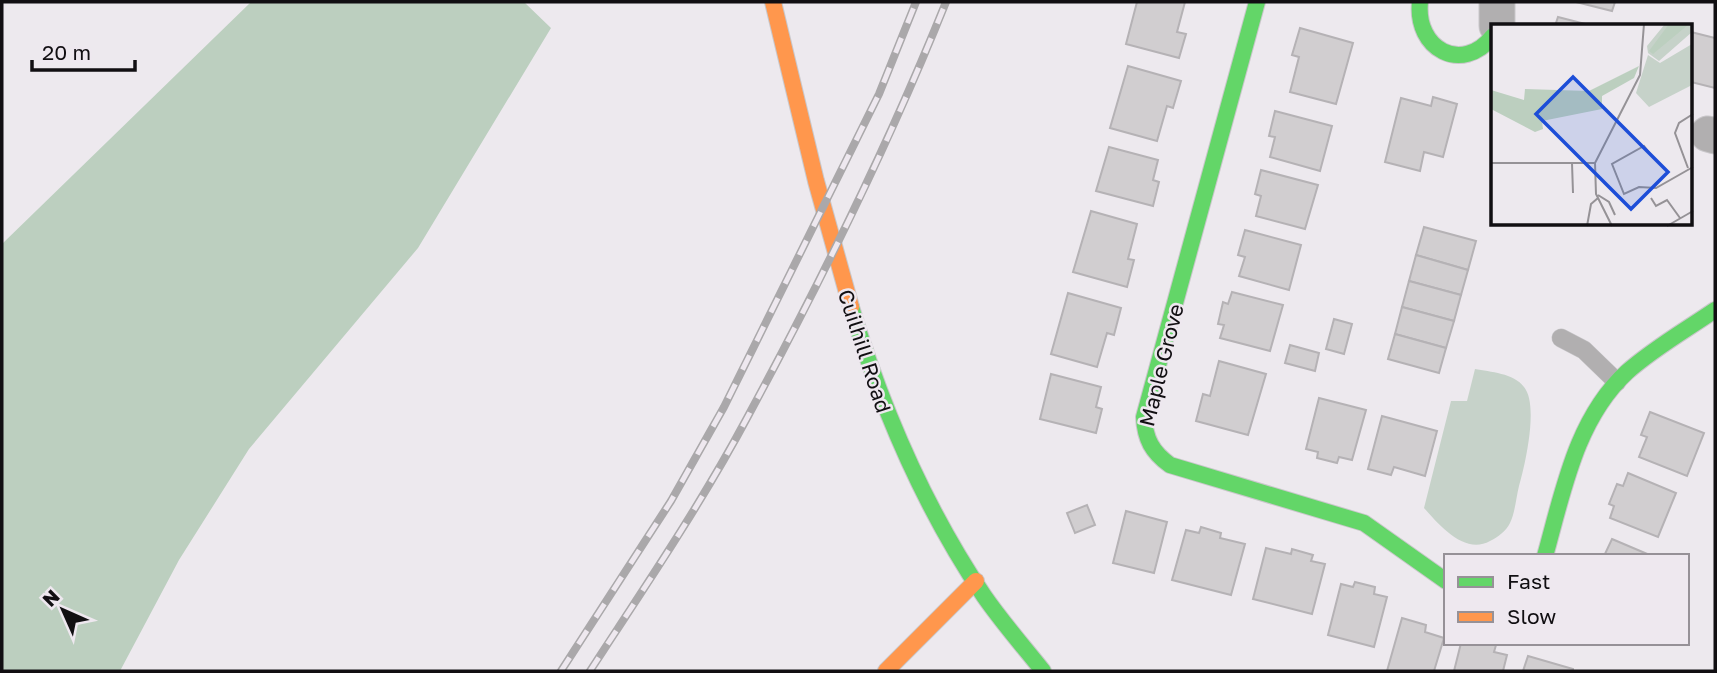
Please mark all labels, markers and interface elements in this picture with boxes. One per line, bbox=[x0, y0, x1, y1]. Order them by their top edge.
inset map bbox=[1491, 24, 1692, 226]
scale bar bbox=[32, 28, 135, 72]
text: 20 m bbox=[42, 39, 91, 65]
street label: Cuilhill Road bbox=[833, 286, 897, 416]
street label: Maple Grove bbox=[1133, 301, 1189, 429]
legend bbox=[1444, 554, 1689, 645]
text: Fast bbox=[1507, 568, 1550, 594]
north arrow bbox=[28, 575, 98, 645]
text: N bbox=[37, 584, 64, 611]
text: Slow bbox=[1507, 603, 1556, 629]

